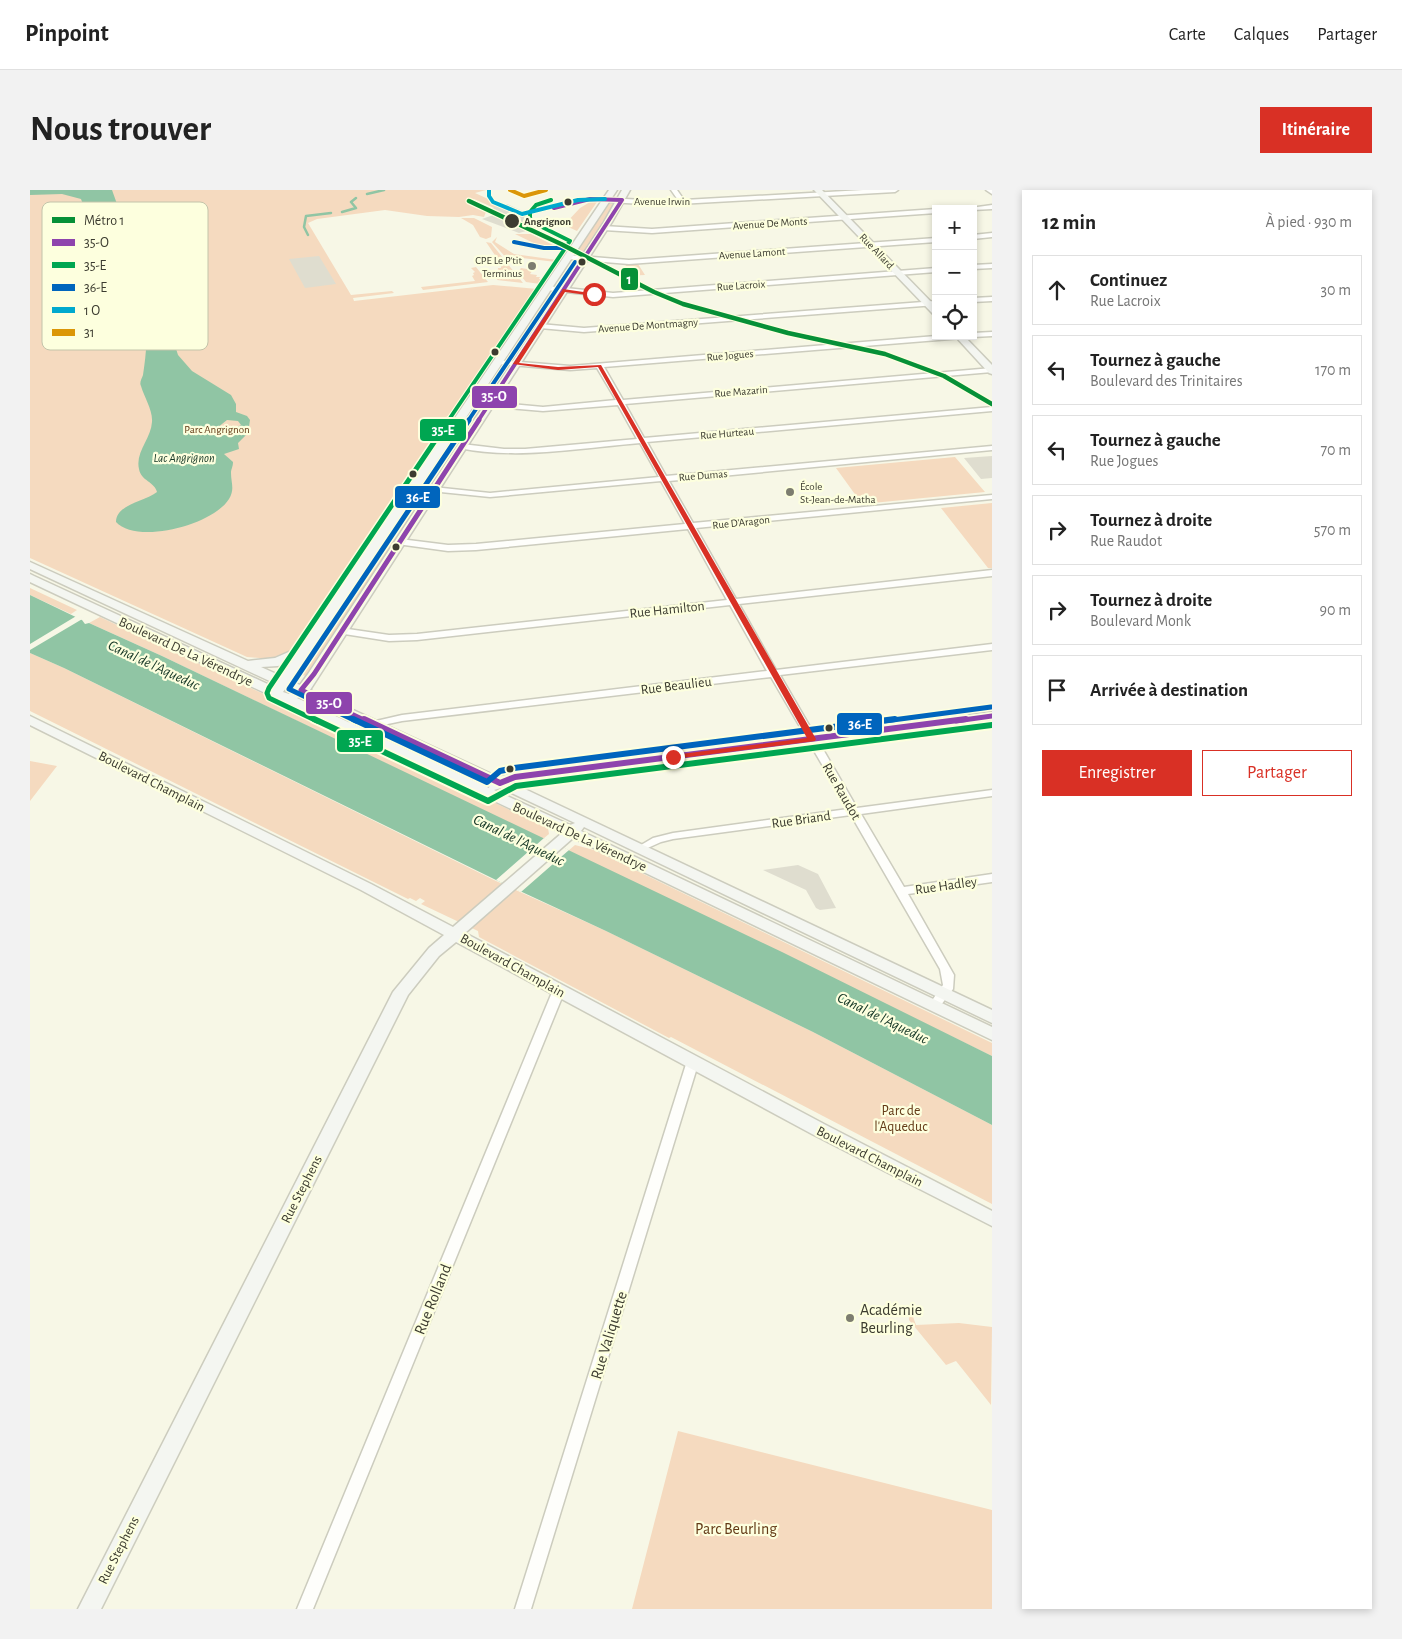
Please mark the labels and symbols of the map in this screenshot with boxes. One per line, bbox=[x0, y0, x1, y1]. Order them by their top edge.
street label: Avenue Irwin bbox=[634, 196, 690, 207]
unlabelled marker bbox=[563, 197, 573, 207]
legend bbox=[42, 202, 208, 350]
marker: Angrignon bbox=[503, 212, 521, 230]
text: Métro 1 bbox=[84, 214, 124, 228]
street label: Avenue De Monts bbox=[732, 215, 808, 232]
place label: Angrignon bbox=[524, 216, 571, 227]
street label: Rue Allard bbox=[857, 232, 896, 271]
text: 35-O bbox=[84, 236, 109, 250]
street label: Avenue Lamont bbox=[718, 246, 786, 261]
place label: CPE Le P'tit Terminus bbox=[475, 255, 522, 279]
unlabelled marker bbox=[577, 257, 587, 267]
text: 35-E bbox=[84, 259, 106, 273]
marker: CPE Le P'tit Terminus bbox=[526, 260, 538, 272]
line badge: 1 bbox=[620, 267, 639, 291]
text: 1 bbox=[626, 273, 632, 287]
street label: Rue Lacroix bbox=[716, 278, 766, 293]
text: 36-E bbox=[84, 281, 107, 295]
route start bbox=[583, 283, 606, 306]
text: 1 O bbox=[84, 304, 100, 318]
street label: Avenue De Montmagny bbox=[598, 316, 699, 334]
text: 31 bbox=[84, 326, 95, 340]
unlabelled marker bbox=[490, 347, 500, 357]
street label: Rue Jogues bbox=[706, 348, 754, 363]
street label: Rue Mazarin bbox=[714, 384, 768, 399]
line badge: 35-O bbox=[471, 385, 518, 409]
text: 35-O bbox=[481, 390, 507, 404]
line badge: 35-E bbox=[419, 418, 467, 442]
park label: Parc Angrignon bbox=[184, 424, 250, 435]
text: 35-E bbox=[431, 424, 455, 438]
street label: Rue Hurteau bbox=[700, 426, 755, 441]
water label: Lac Angrignon bbox=[153, 452, 215, 464]
street label: Rue Dumas bbox=[678, 468, 728, 483]
unlabelled marker bbox=[408, 469, 418, 479]
place label: École St-Jean-de-Matha bbox=[800, 480, 876, 505]
line badge: 36-E bbox=[394, 485, 441, 509]
marker: École St-Jean-de-Matha bbox=[784, 486, 796, 498]
text: 36-E bbox=[406, 491, 430, 505]
street label: Rue D'Aragon bbox=[712, 514, 770, 531]
unlabelled marker bbox=[391, 542, 401, 552]
street label: Rue Hamilton bbox=[629, 599, 705, 621]
street label: Boulevard De La Vérendrye bbox=[116, 615, 255, 689]
water label: Canal de l'Aqueduc bbox=[106, 638, 203, 694]
street label: Rue Beaulieu bbox=[640, 675, 712, 697]
line badge: 35-O bbox=[305, 691, 353, 715]
text: 35-O bbox=[316, 697, 342, 711]
line badge: 36-E bbox=[836, 712, 883, 736]
text: 36-E bbox=[848, 718, 872, 732]
unlabelled marker bbox=[824, 723, 834, 733]
line badge: 35-E bbox=[336, 729, 384, 753]
text: 35-E bbox=[348, 735, 372, 749]
route end bbox=[662, 746, 685, 769]
street label: Boulevard Champlain bbox=[96, 749, 207, 815]
street label: Rue Raudot bbox=[819, 761, 863, 823]
unlabelled marker bbox=[505, 764, 515, 774]
street label: Boulevard De La Vérendrye bbox=[510, 800, 649, 874]
street label: Rue Briand bbox=[771, 809, 832, 831]
water label: Canal de l'Aqueduc bbox=[471, 812, 567, 869]
street label: Rue Hadley bbox=[914, 875, 978, 897]
street label: Boulevard Champlain bbox=[458, 931, 567, 1000]
water label: Canal de l'Aqueduc bbox=[835, 990, 931, 1047]
park label: Parc de l'Aqueduc bbox=[874, 1104, 928, 1134]
street label: Boulevard Champlain bbox=[814, 1124, 925, 1190]
street label: Rue Stephens bbox=[279, 1153, 325, 1226]
street label: Rue Rolland bbox=[412, 1262, 454, 1337]
street label: Rue Valiquette bbox=[588, 1289, 630, 1381]
place label: Académie Beurling bbox=[860, 1302, 922, 1336]
marker: Académie Beurling bbox=[844, 1312, 856, 1324]
street label: Rue Stephens bbox=[96, 1514, 142, 1587]
park label: Parc Beurling bbox=[695, 1521, 777, 1537]

